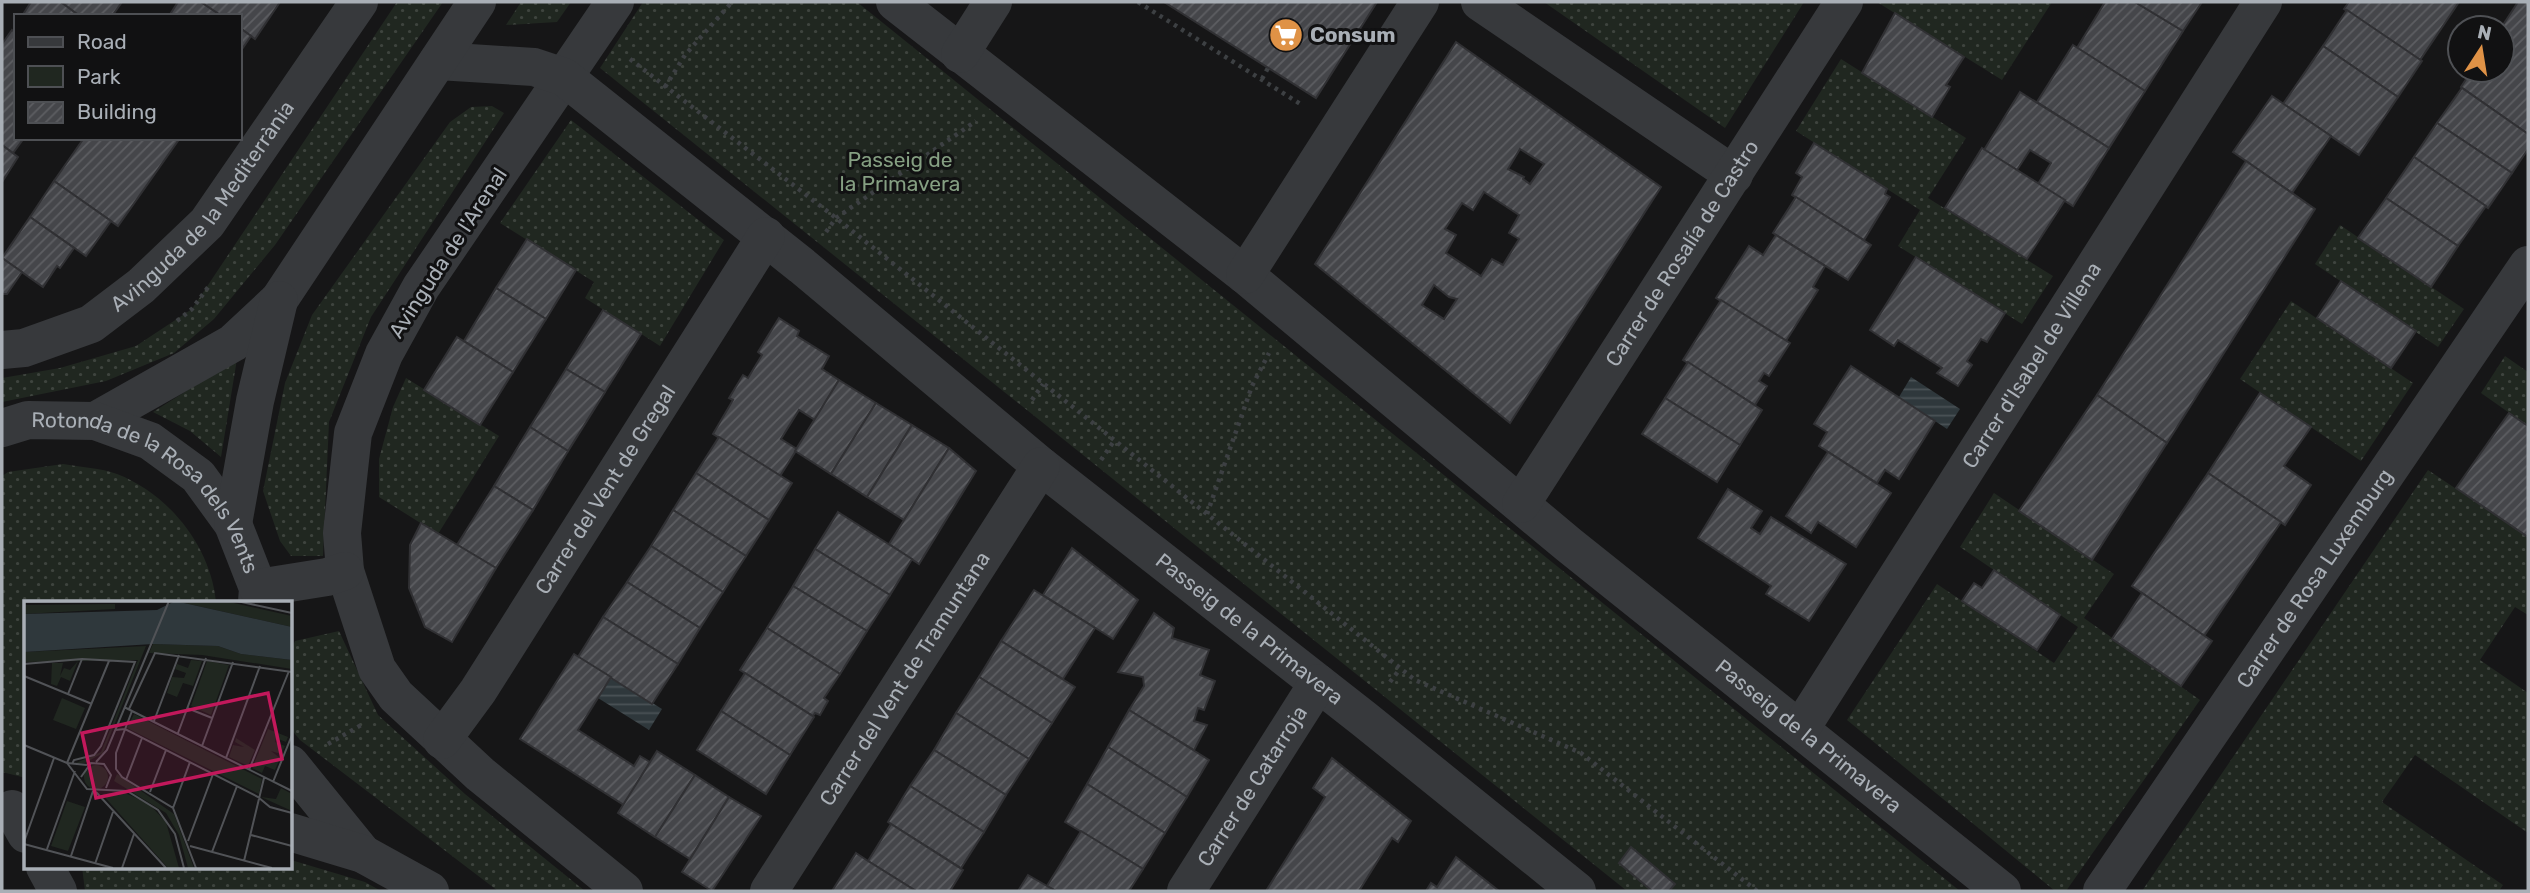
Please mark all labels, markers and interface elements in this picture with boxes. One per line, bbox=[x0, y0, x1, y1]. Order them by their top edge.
legend bbox=[14, 14, 242, 140]
north arrow bbox=[2446, 14, 2516, 84]
supermarket icon: Consum bbox=[1267, 16, 1305, 54]
text: N bbox=[2475, 20, 2494, 46]
place label: Consum bbox=[1310, 22, 1395, 47]
text: Road bbox=[77, 29, 127, 54]
text: Park bbox=[77, 64, 121, 89]
street label: Avinguda de la Mediterrània bbox=[105, 96, 299, 317]
text: Building bbox=[77, 99, 157, 124]
street label: Carrer de Rosalía de Castro bbox=[1600, 135, 1764, 371]
park label: Passeig de la Primavera bbox=[840, 147, 960, 196]
street label: Avinguda de l'Arenal bbox=[383, 163, 512, 343]
street label: Carrer d'Isabel de Villena bbox=[1957, 257, 2106, 473]
street label: Carrer del Vent de Gregal bbox=[530, 380, 680, 599]
street label: Rotonda de la Rosa dels Vents bbox=[31, 407, 264, 577]
street label: Carrer de Rosa Luxemburg bbox=[2231, 464, 2398, 692]
street label: Carrer del Vent de Tramuntana bbox=[814, 547, 995, 810]
street label: Passeig de la Primavera bbox=[1151, 548, 1348, 710]
inset map bbox=[24, 601, 292, 868]
street label: Passeig de la Primavera bbox=[1711, 654, 1907, 818]
street label: Carrer de Catarroja bbox=[1192, 701, 1312, 871]

